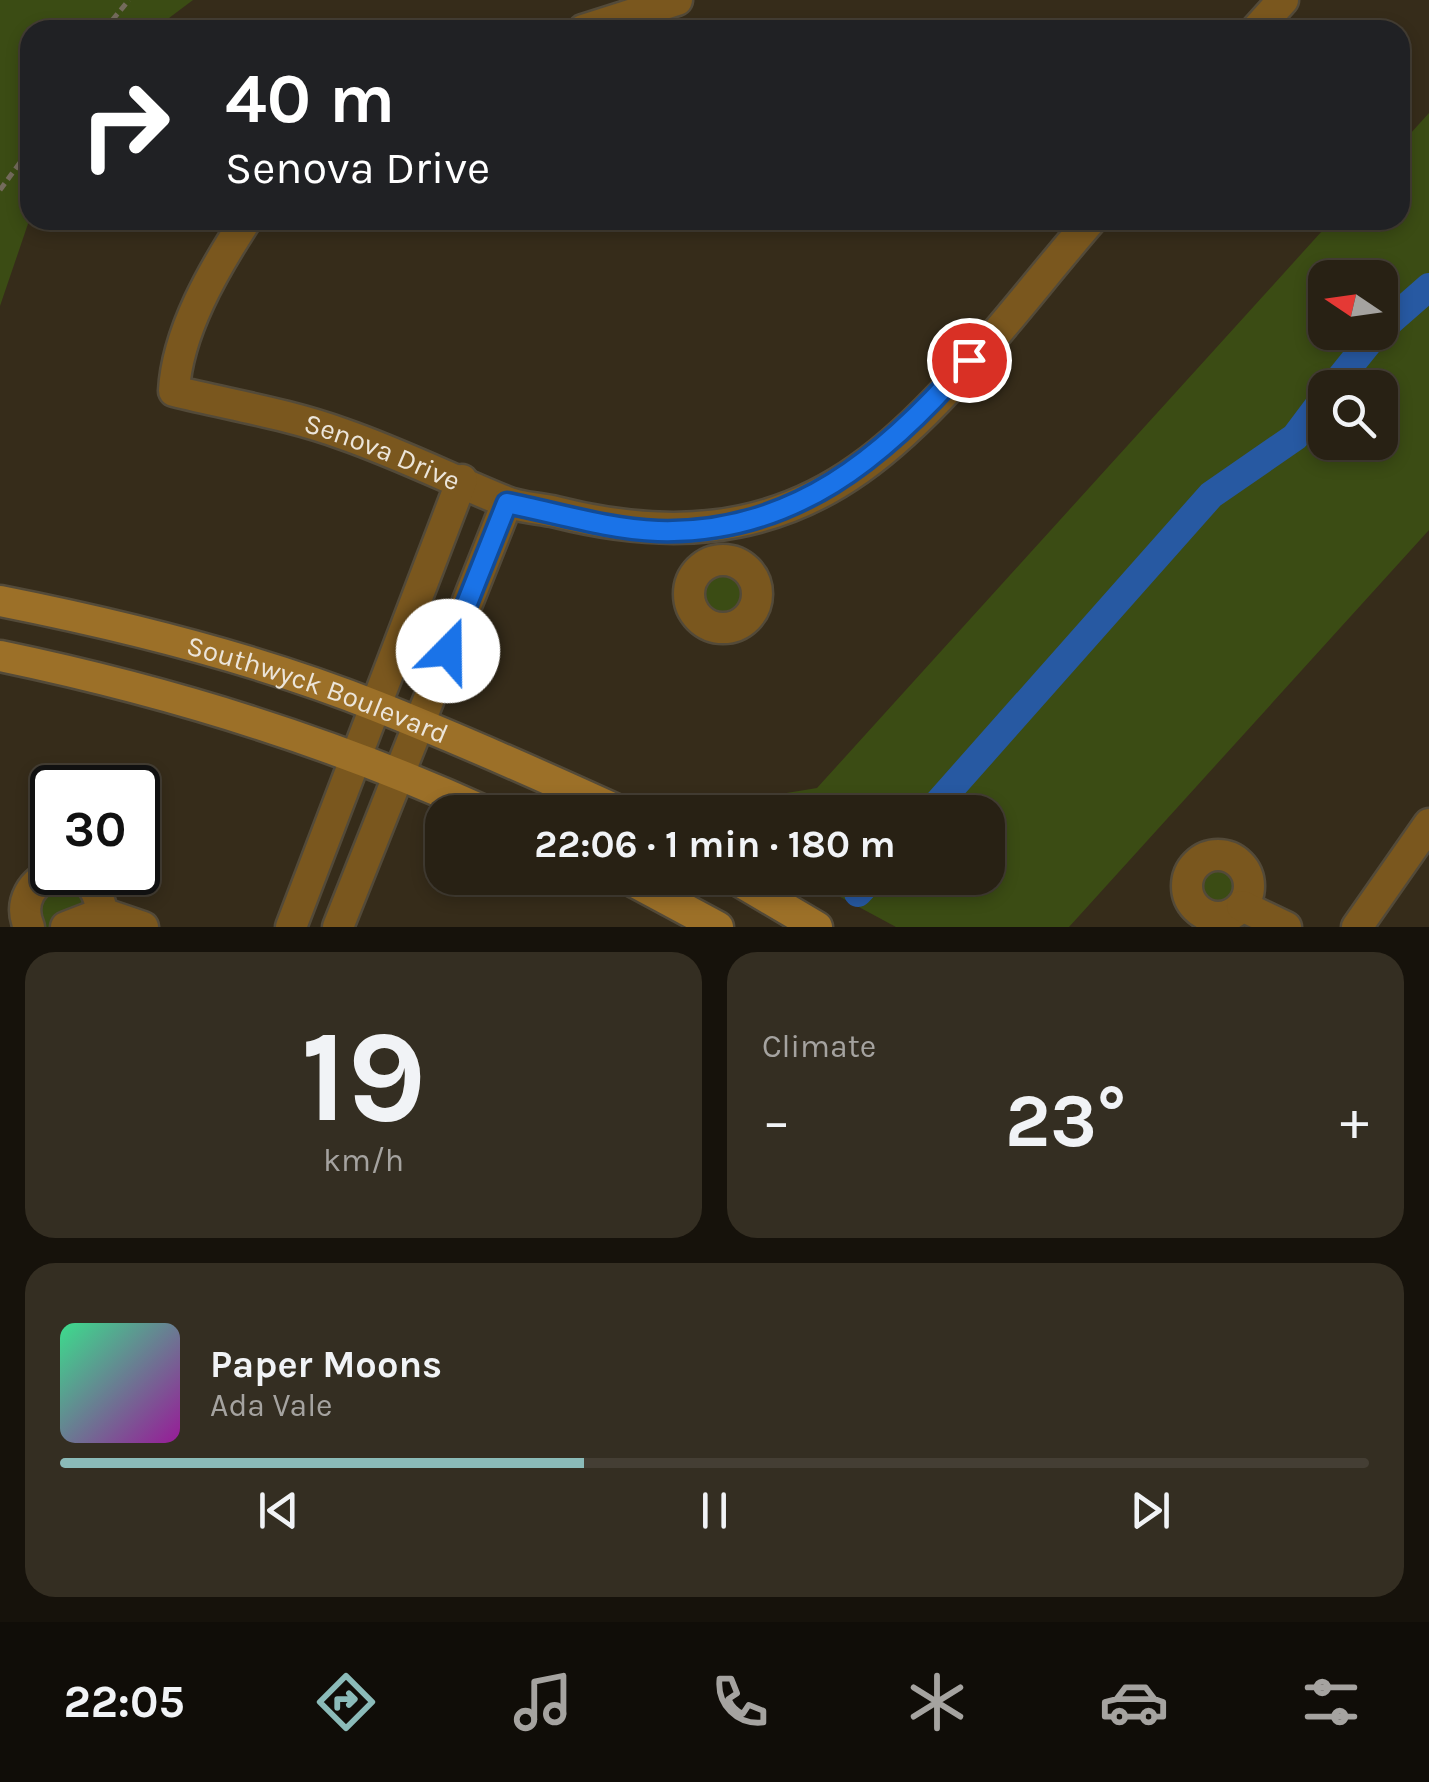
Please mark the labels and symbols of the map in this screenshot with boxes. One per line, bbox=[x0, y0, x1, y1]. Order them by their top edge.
north arrow bbox=[1308, 260, 1398, 350]
pin bbox=[927, 318, 1012, 403]
street label: Senova Drive bbox=[301, 406, 466, 497]
position arrow bbox=[396, 599, 500, 703]
street label: Southwyck Boulevard bbox=[183, 628, 453, 750]
speed limit sign: 30 bbox=[30, 765, 160, 895]

